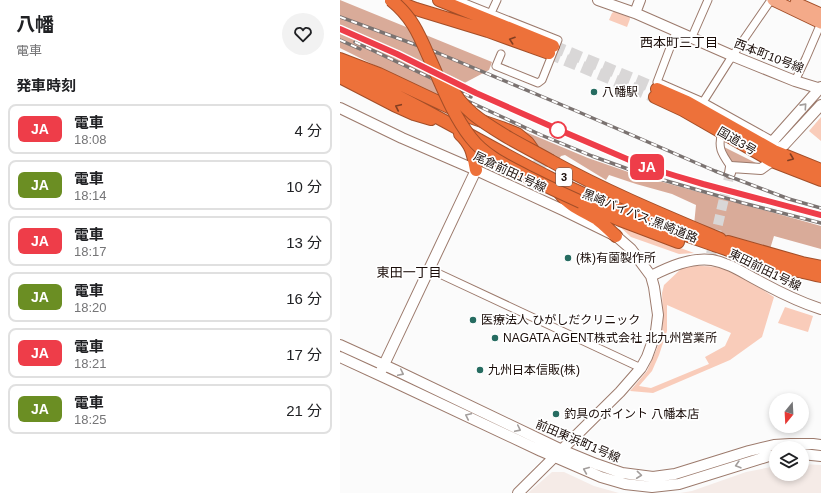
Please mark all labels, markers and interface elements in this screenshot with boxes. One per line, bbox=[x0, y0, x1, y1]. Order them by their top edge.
button: heart bbox=[282, 13, 324, 55]
text: 八幡 bbox=[16, 14, 54, 35]
district label: 西本町三丁目 bbox=[640, 35, 718, 50]
one-way arrow bbox=[509, 36, 516, 44]
street label: 西本町10号線 bbox=[732, 36, 806, 76]
text: 電車 bbox=[16, 43, 42, 58]
text: 発車時刻 bbox=[16, 77, 76, 94]
place label: 八幡駅 bbox=[602, 85, 638, 99]
marker: 八幡駅 bbox=[589, 87, 599, 97]
one-way arrow bbox=[800, 103, 807, 111]
one-way arrow bbox=[394, 104, 402, 112]
text: 電車 bbox=[74, 114, 104, 131]
text: JA bbox=[31, 121, 49, 137]
unlabelled marker bbox=[549, 121, 567, 139]
text: 4 分 bbox=[294, 122, 322, 139]
street label: 国道3号 bbox=[715, 124, 759, 158]
text: 18:08 bbox=[74, 132, 107, 147]
street label: 尾倉前田1号線 bbox=[471, 149, 549, 195]
one-way arrow bbox=[788, 153, 795, 161]
line badge: JA bbox=[629, 154, 665, 180]
text: JA bbox=[638, 159, 656, 175]
road number: 3 bbox=[556, 168, 572, 186]
text: 電車 bbox=[74, 170, 104, 187]
text: JA bbox=[31, 177, 49, 193]
text: 10 分 bbox=[286, 178, 322, 195]
street label: 黒崎バイパス;黒崎道路 bbox=[580, 186, 700, 246]
text: 18:14 bbox=[74, 188, 107, 203]
text: 電車 bbox=[74, 226, 104, 243]
text: JA bbox=[31, 233, 49, 249]
text: 13 分 bbox=[286, 234, 322, 251]
text: 18:17 bbox=[74, 244, 107, 259]
street label: 東田前田1号線 bbox=[727, 246, 803, 294]
place label: (株)有薗製作所 bbox=[576, 251, 656, 265]
marker: (株)有薗製作所 bbox=[563, 253, 573, 263]
district label: 東田一丁目 bbox=[376, 265, 442, 280]
text: 電車 bbox=[74, 282, 104, 299]
text: JA bbox=[31, 289, 49, 305]
text: 16 分 bbox=[286, 290, 322, 307]
text: 18:20 bbox=[74, 300, 107, 315]
place label: 医療法人 ひがしだクリニック bbox=[481, 313, 640, 327]
marker: 医療法人 ひがしだクリニック bbox=[468, 315, 478, 325]
place label: NAGATA AGENT株式会社 北九州営業所 bbox=[503, 331, 717, 345]
marker: NAGATA AGENT株式会社 北九州営業所 bbox=[490, 333, 500, 343]
text: 電車 bbox=[74, 338, 104, 355]
text: JA bbox=[31, 345, 49, 361]
text: 17 分 bbox=[286, 346, 322, 363]
text: 18:21 bbox=[74, 356, 107, 371]
place label: 九州日本信販(株) bbox=[488, 363, 580, 377]
marker: 九州日本信販(株) bbox=[475, 365, 485, 375]
one-way arrow bbox=[397, 368, 404, 376]
north arrow bbox=[769, 393, 809, 433]
map controls bbox=[769, 393, 809, 481]
text: 電車 bbox=[74, 394, 104, 411]
text: JA bbox=[31, 401, 49, 417]
text: 21 分 bbox=[286, 402, 322, 419]
place label: 釣具のポイント 八幡本店 bbox=[564, 407, 699, 421]
marker: 釣具のポイント 八幡本店 bbox=[551, 409, 561, 419]
text: 18:25 bbox=[74, 412, 107, 427]
one-way arrow bbox=[464, 413, 471, 421]
street label: 前田東浜町1号線 bbox=[534, 417, 622, 465]
one-way arrow bbox=[514, 424, 521, 432]
button: layers bbox=[769, 441, 809, 481]
one-way arrow bbox=[735, 460, 742, 469]
one-way arrow bbox=[582, 467, 589, 475]
one-way arrow bbox=[636, 470, 642, 479]

